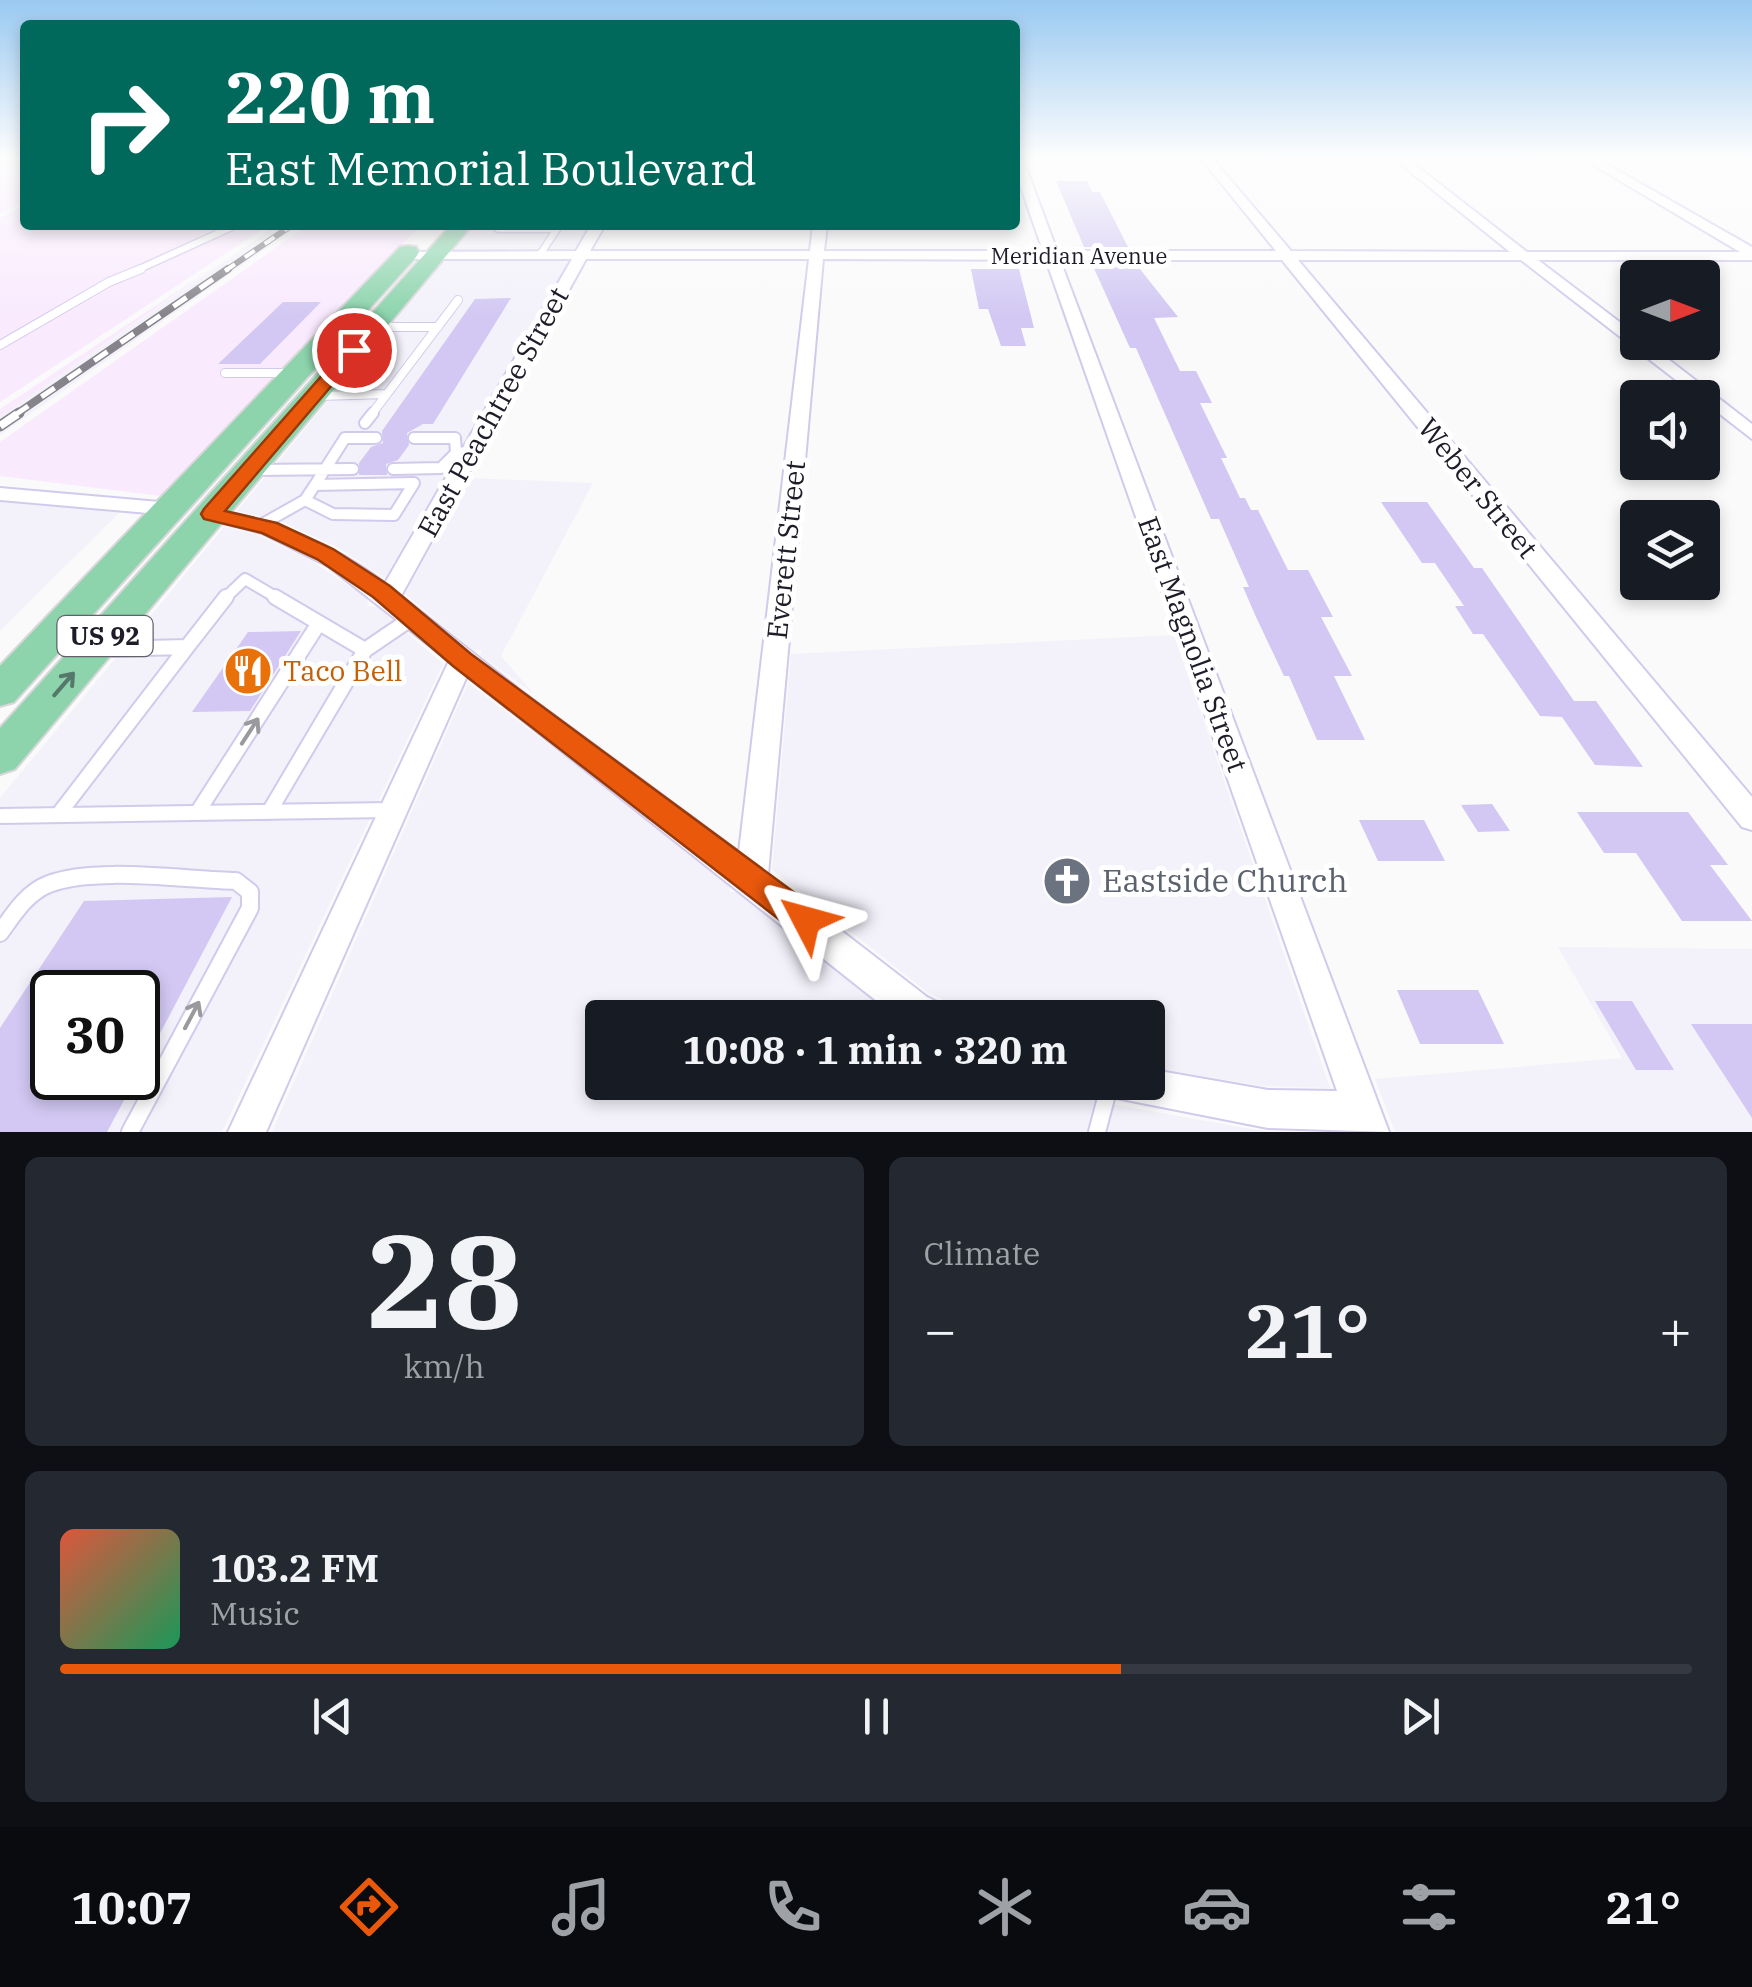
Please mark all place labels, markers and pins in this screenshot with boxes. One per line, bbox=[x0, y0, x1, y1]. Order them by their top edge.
pin bbox=[312, 308, 397, 393]
restaurant icon: Taco Bell bbox=[222, 645, 274, 697]
place label: Taco Bell bbox=[283, 652, 402, 689]
church icon: Eastside Church bbox=[1041, 855, 1093, 907]
place label: Eastside Church bbox=[1102, 859, 1348, 901]

